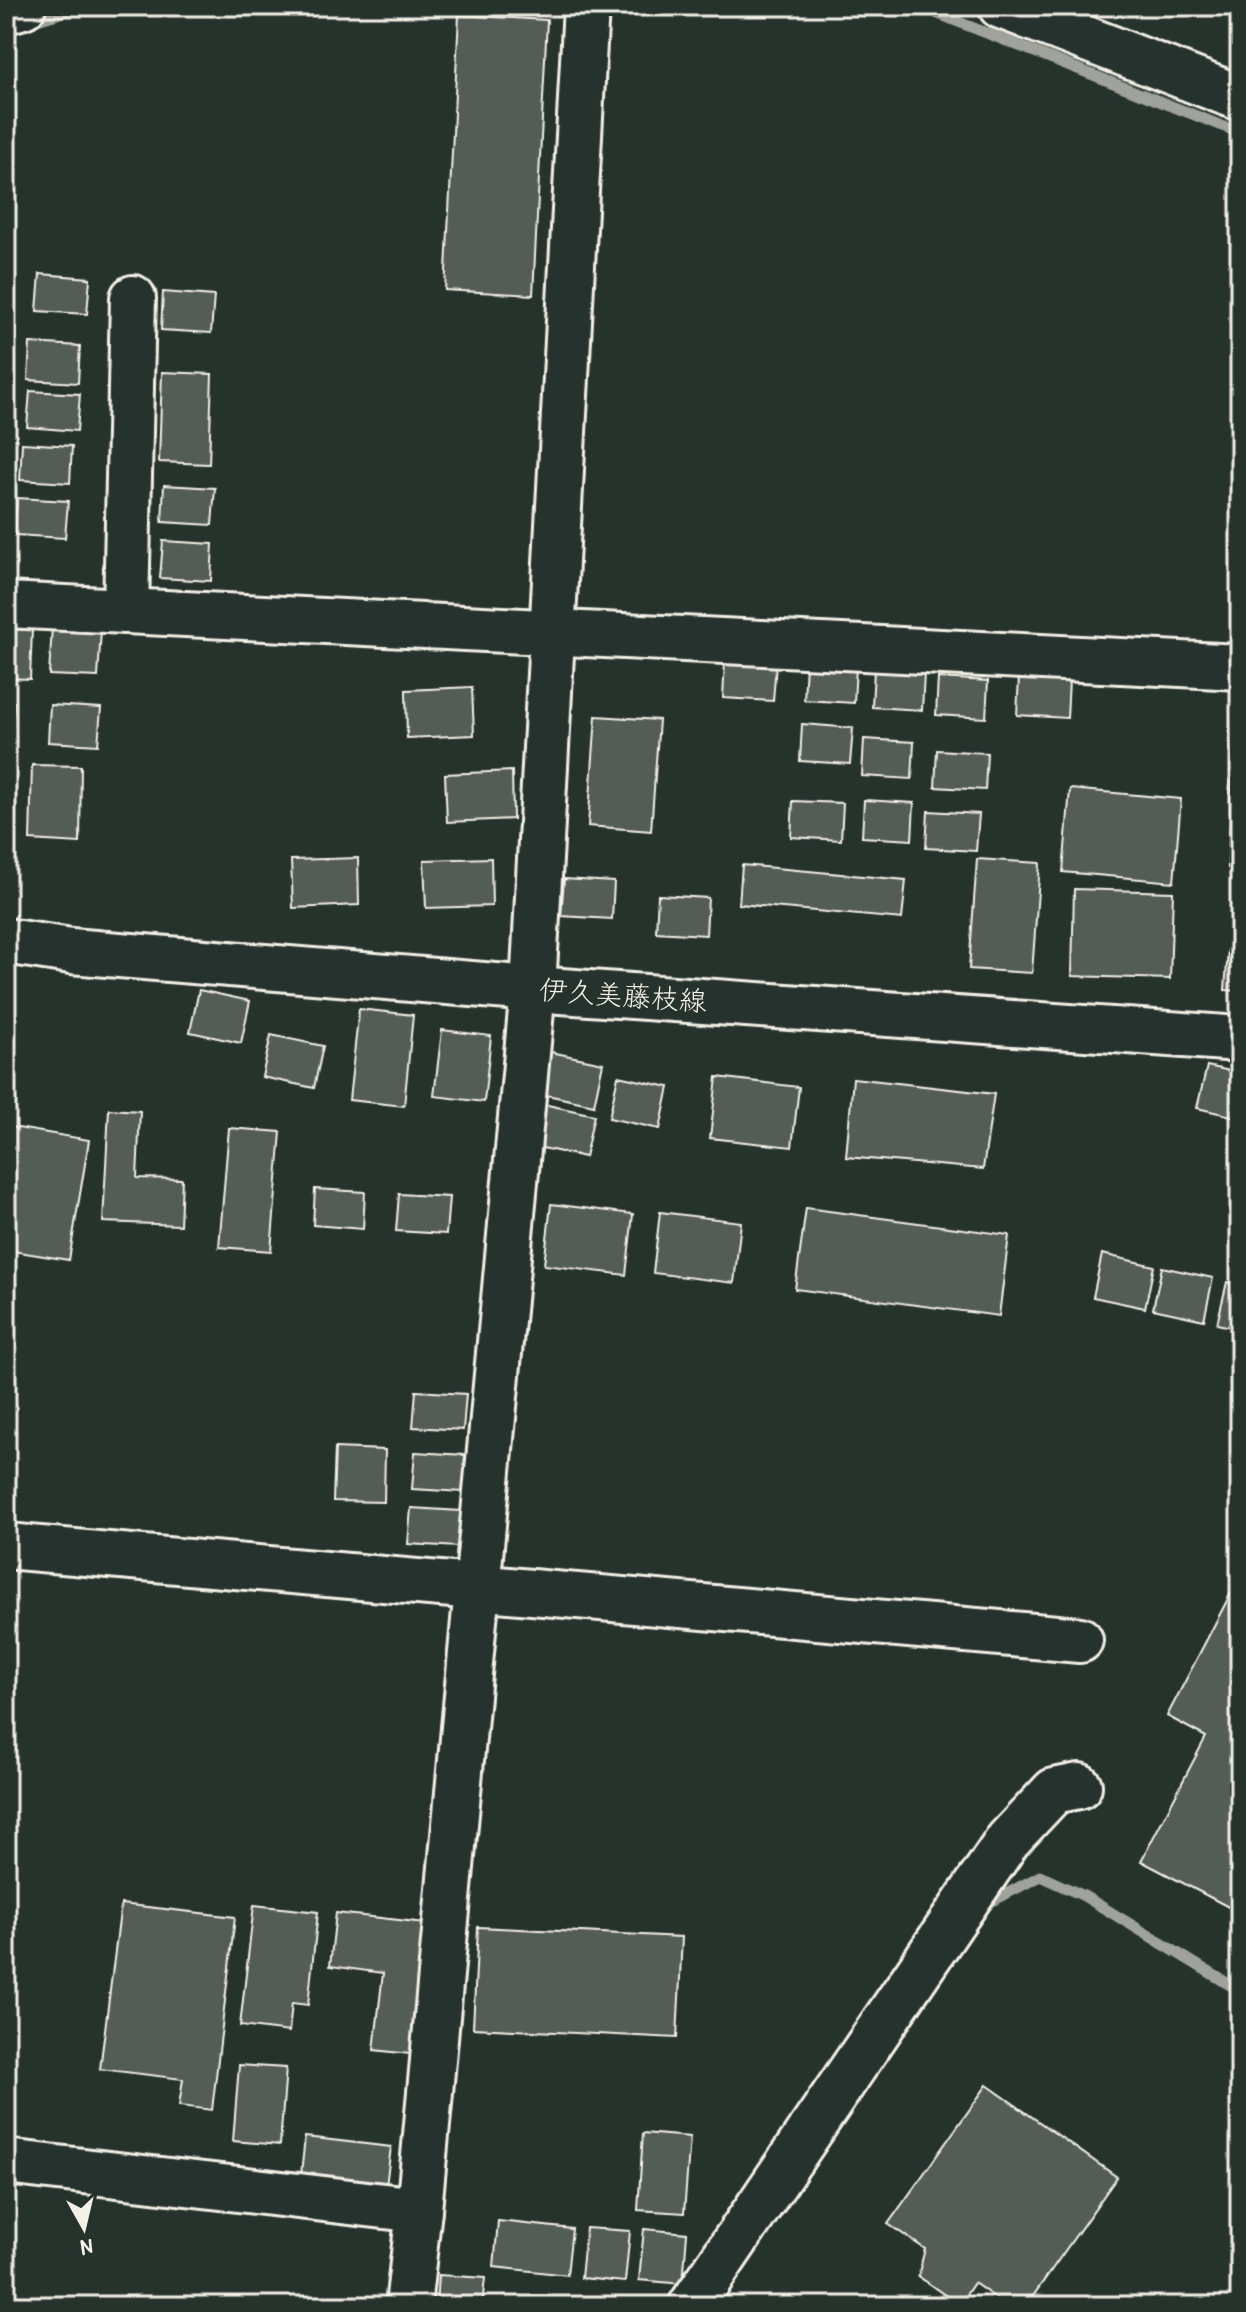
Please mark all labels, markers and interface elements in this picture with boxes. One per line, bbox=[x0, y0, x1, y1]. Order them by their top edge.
street label: 伊久美藤枝線 bbox=[538, 970, 708, 1020]
north arrow bbox=[44, 2188, 124, 2268]
text: N bbox=[79, 2232, 95, 2264]

